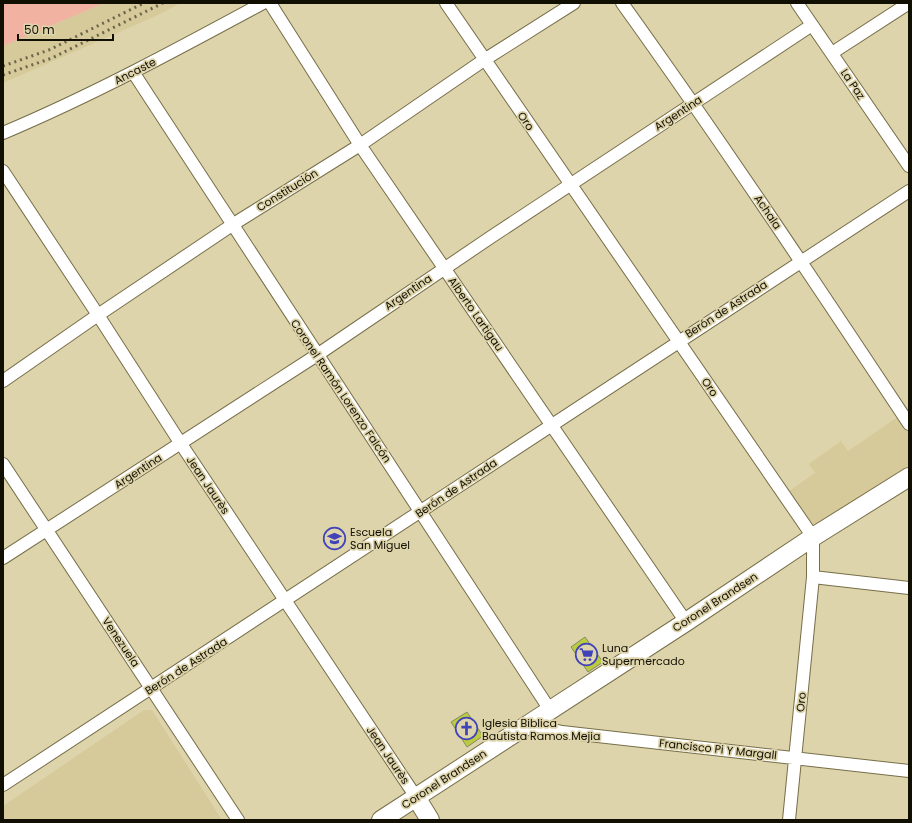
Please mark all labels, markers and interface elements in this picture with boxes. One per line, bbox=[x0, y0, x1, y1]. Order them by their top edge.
scale bar bbox=[18, 16, 113, 42]
text: 50 m bbox=[24, 21, 55, 38]
street label: Ancaste bbox=[111, 54, 159, 88]
street label: La Paz bbox=[837, 65, 869, 103]
street label: Argentina bbox=[651, 92, 705, 134]
street label: Oro bbox=[514, 108, 538, 134]
street label: Constitución bbox=[253, 165, 321, 215]
street label: Achala bbox=[751, 191, 785, 233]
street label: Argentina bbox=[381, 270, 435, 314]
street label: Alberto Lartigau bbox=[444, 274, 508, 354]
street label: Berón de Astrada bbox=[682, 276, 770, 342]
street label: Coronel Ramón Lorenzo Falcón bbox=[287, 316, 395, 466]
street label: Oro bbox=[698, 374, 722, 400]
street label: Argentina bbox=[111, 450, 165, 492]
street label: Jean Jaurès bbox=[183, 453, 234, 517]
street label: Berón de Astrada bbox=[412, 455, 500, 521]
place label: Escuela San Miguel bbox=[350, 524, 410, 553]
school or university icon: Escuela San Miguel bbox=[322, 525, 348, 551]
street label: Coronel Brandsen bbox=[669, 568, 761, 636]
street label: Venezuela bbox=[98, 614, 144, 670]
street label: Berón de Astrada bbox=[142, 633, 230, 699]
place label: Luna Supermercado bbox=[602, 640, 685, 669]
supermarket icon: Luna Supermercado bbox=[574, 641, 600, 667]
street label: Oro bbox=[792, 691, 810, 713]
place label: Iglesia Biblica Bautista Ramos Mejia bbox=[482, 715, 600, 744]
church icon: Iglesia Biblica Bautista Ramos Mejia bbox=[454, 716, 480, 742]
street label: Jean Jaurès bbox=[363, 723, 414, 787]
street label: Francisco Pi Y Margall bbox=[658, 735, 778, 763]
street label: Coronel Brandsen bbox=[398, 745, 490, 813]

